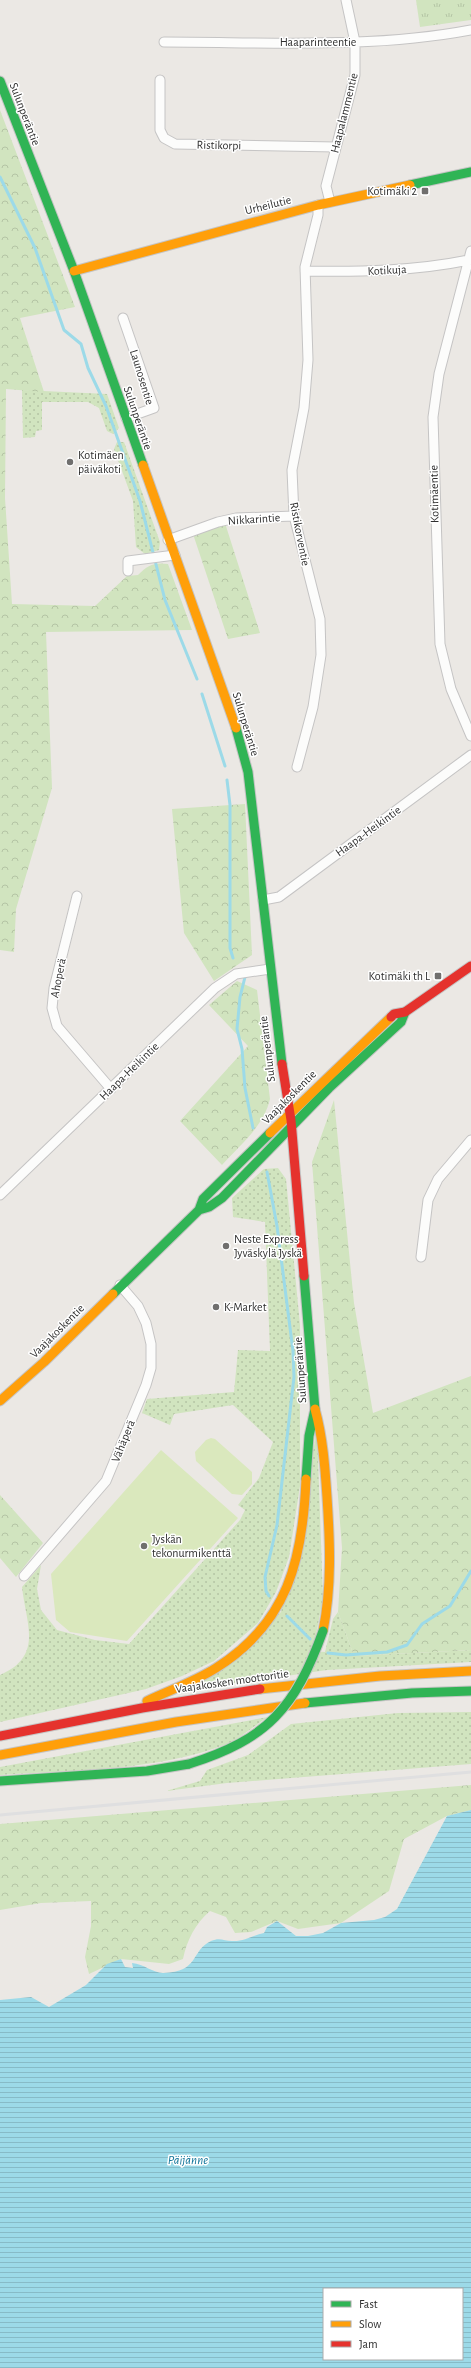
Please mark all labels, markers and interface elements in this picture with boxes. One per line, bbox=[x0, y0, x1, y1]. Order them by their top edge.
street label: Haaparinteentie bbox=[280, 36, 356, 48]
street label: Haapalammentie bbox=[328, 72, 360, 154]
street label: Sulunperäntie bbox=[8, 81, 42, 147]
street label: Ristikorpi bbox=[197, 139, 241, 151]
place label: Kotimäki 2 bbox=[367, 185, 418, 197]
marker: Kotimäki 2 bbox=[420, 186, 430, 196]
street label: Urheilutie bbox=[244, 193, 292, 217]
street label: Kotikuja bbox=[367, 263, 407, 278]
street label: Launosentie bbox=[128, 348, 156, 406]
street label: Sulunperäntie bbox=[122, 385, 154, 451]
place label: Kotimäen päiväkoti bbox=[78, 449, 124, 475]
marker: Kotimäen päiväkoti bbox=[65, 457, 75, 467]
street label: Kotimäentie bbox=[427, 465, 441, 523]
street label: Ristikorventie bbox=[288, 501, 312, 567]
street label: Nikkarintie bbox=[227, 511, 281, 527]
street label: Sulunperäntie bbox=[231, 691, 261, 757]
street label: Haapa-Heikintie bbox=[333, 803, 403, 859]
street label: Ahoperä bbox=[48, 957, 68, 999]
place label: Kotimäki th L bbox=[369, 970, 430, 982]
marker: Kotimäki th L bbox=[433, 971, 443, 981]
street label: Sulunperäntie bbox=[257, 1015, 277, 1083]
street label: Haapa-Heikintie bbox=[97, 1040, 161, 1102]
street label: Vaajakoskentie bbox=[260, 1068, 319, 1127]
place label: Neste Express Jyväskylä Jyskä bbox=[234, 1233, 303, 1260]
marker: Neste Express Jyväskylä Jyskä bbox=[221, 1241, 231, 1251]
place label: K-Market bbox=[224, 1301, 267, 1313]
street label: Vaajakoskentie bbox=[28, 1302, 87, 1361]
marker: K-Market bbox=[211, 1302, 221, 1312]
street label: Sulunperäntie bbox=[292, 1337, 308, 1403]
street label: Vähäperä bbox=[109, 1418, 137, 1464]
place label: Jyskän tekonurmikenttä bbox=[152, 1533, 231, 1559]
marker: Jyskän tekonurmikenttä bbox=[139, 1541, 149, 1551]
street label: Vaajakosken moottoritie bbox=[175, 1667, 290, 1696]
water label: Päijänne bbox=[168, 2154, 208, 2167]
legend bbox=[323, 2288, 463, 2360]
text: Fast bbox=[359, 2298, 378, 2310]
text: Slow bbox=[359, 2318, 381, 2330]
text: Jam bbox=[359, 2338, 378, 2350]

